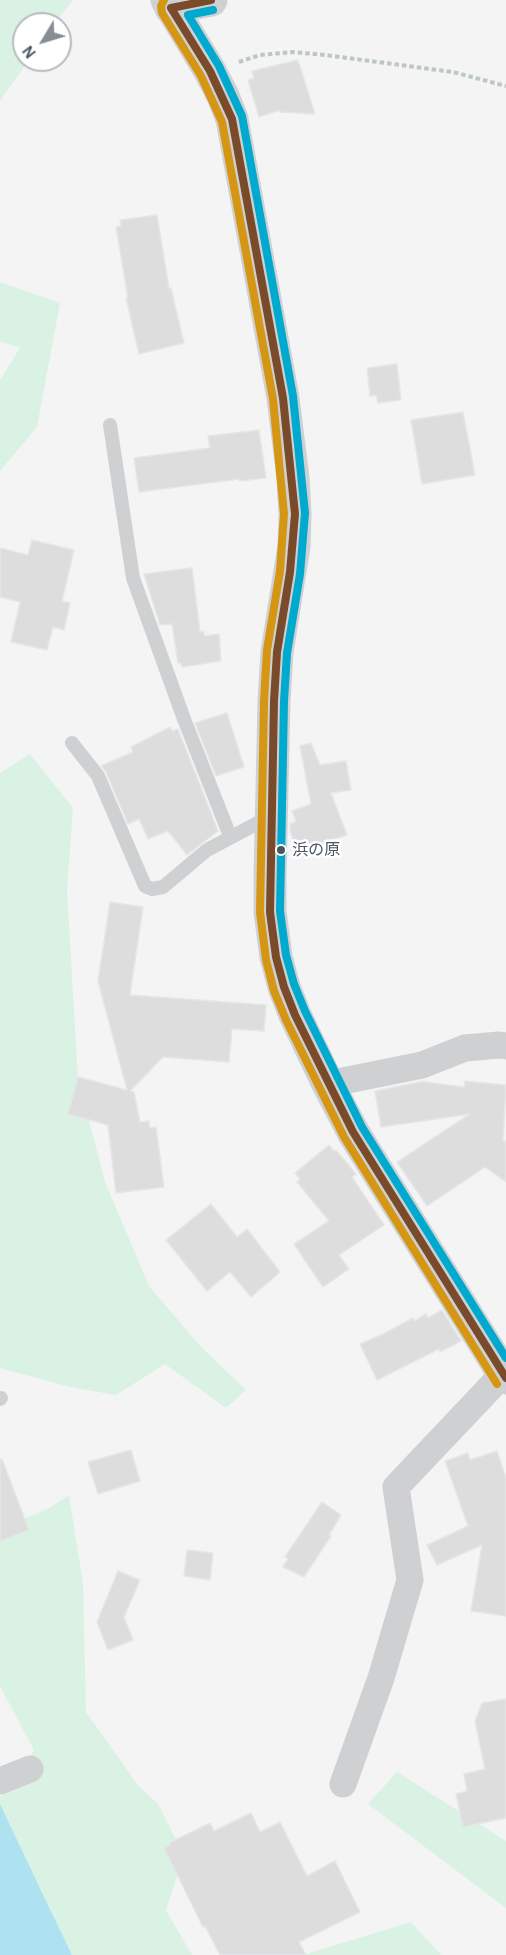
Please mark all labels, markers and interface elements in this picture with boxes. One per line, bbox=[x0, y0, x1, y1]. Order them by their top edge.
north arrow bbox=[12, 12, 72, 72]
text: N bbox=[20, 43, 39, 61]
place label: 浜の原 bbox=[292, 840, 340, 860]
marker: 浜の原 bbox=[275, 844, 287, 856]

